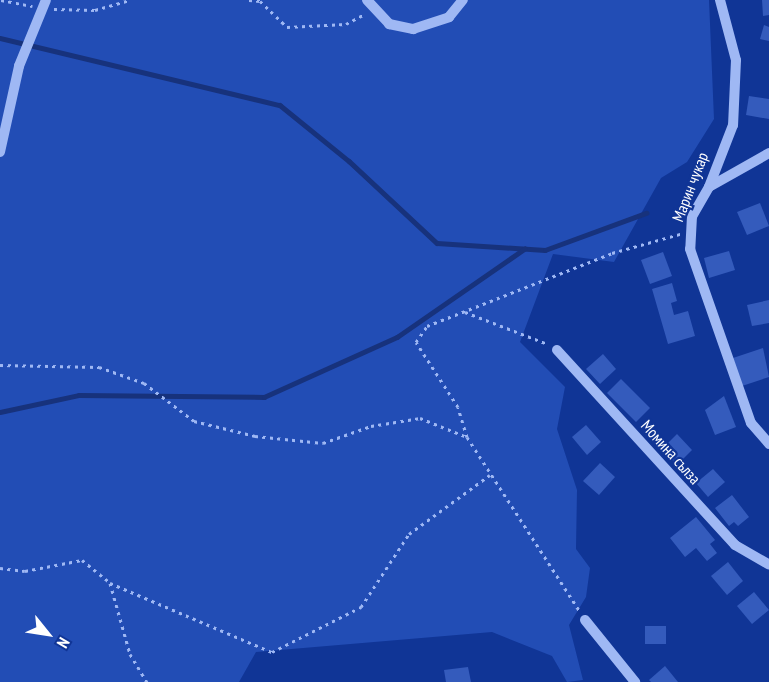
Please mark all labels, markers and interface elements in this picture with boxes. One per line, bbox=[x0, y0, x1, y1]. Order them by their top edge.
street label: Марин чукар bbox=[668, 150, 712, 224]
street label: Момина сълза bbox=[637, 416, 705, 488]
north arrow bbox=[18, 604, 78, 664]
text: N bbox=[53, 634, 74, 652]

